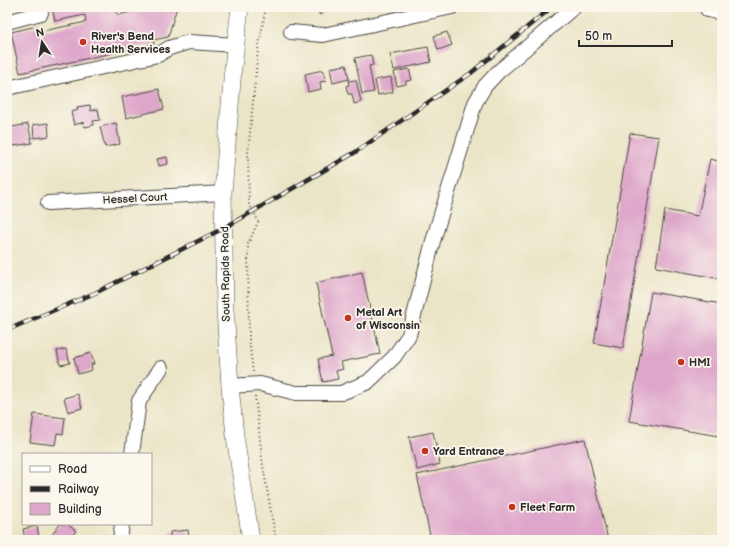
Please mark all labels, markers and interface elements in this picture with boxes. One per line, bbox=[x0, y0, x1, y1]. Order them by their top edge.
north arrow bbox=[22, 22, 62, 62]
scale bar bbox=[579, 22, 672, 48]
text: N bbox=[35, 25, 45, 40]
text: 50 m bbox=[585, 29, 612, 44]
place label: River's Bend Health Services bbox=[91, 30, 171, 56]
marker: River's Bend Health Services bbox=[78, 37, 88, 47]
street label: Hessel Court bbox=[102, 190, 168, 207]
street label: South Rapids Road bbox=[218, 226, 233, 322]
place label: Metal Art of Wisconsin bbox=[356, 306, 420, 332]
marker: Metal Art of Wisconsin bbox=[343, 313, 353, 323]
place label: HMI bbox=[689, 356, 711, 369]
marker: HMI bbox=[676, 357, 686, 367]
place label: Yard Entrance bbox=[433, 445, 504, 458]
marker: Yard Entrance bbox=[420, 446, 430, 456]
legend bbox=[22, 453, 152, 525]
text: Road bbox=[58, 462, 87, 477]
text: Railway bbox=[58, 482, 100, 497]
place label: Fleet Farm bbox=[520, 501, 575, 514]
text: Building bbox=[58, 502, 102, 517]
marker: Fleet Farm bbox=[507, 502, 517, 512]

